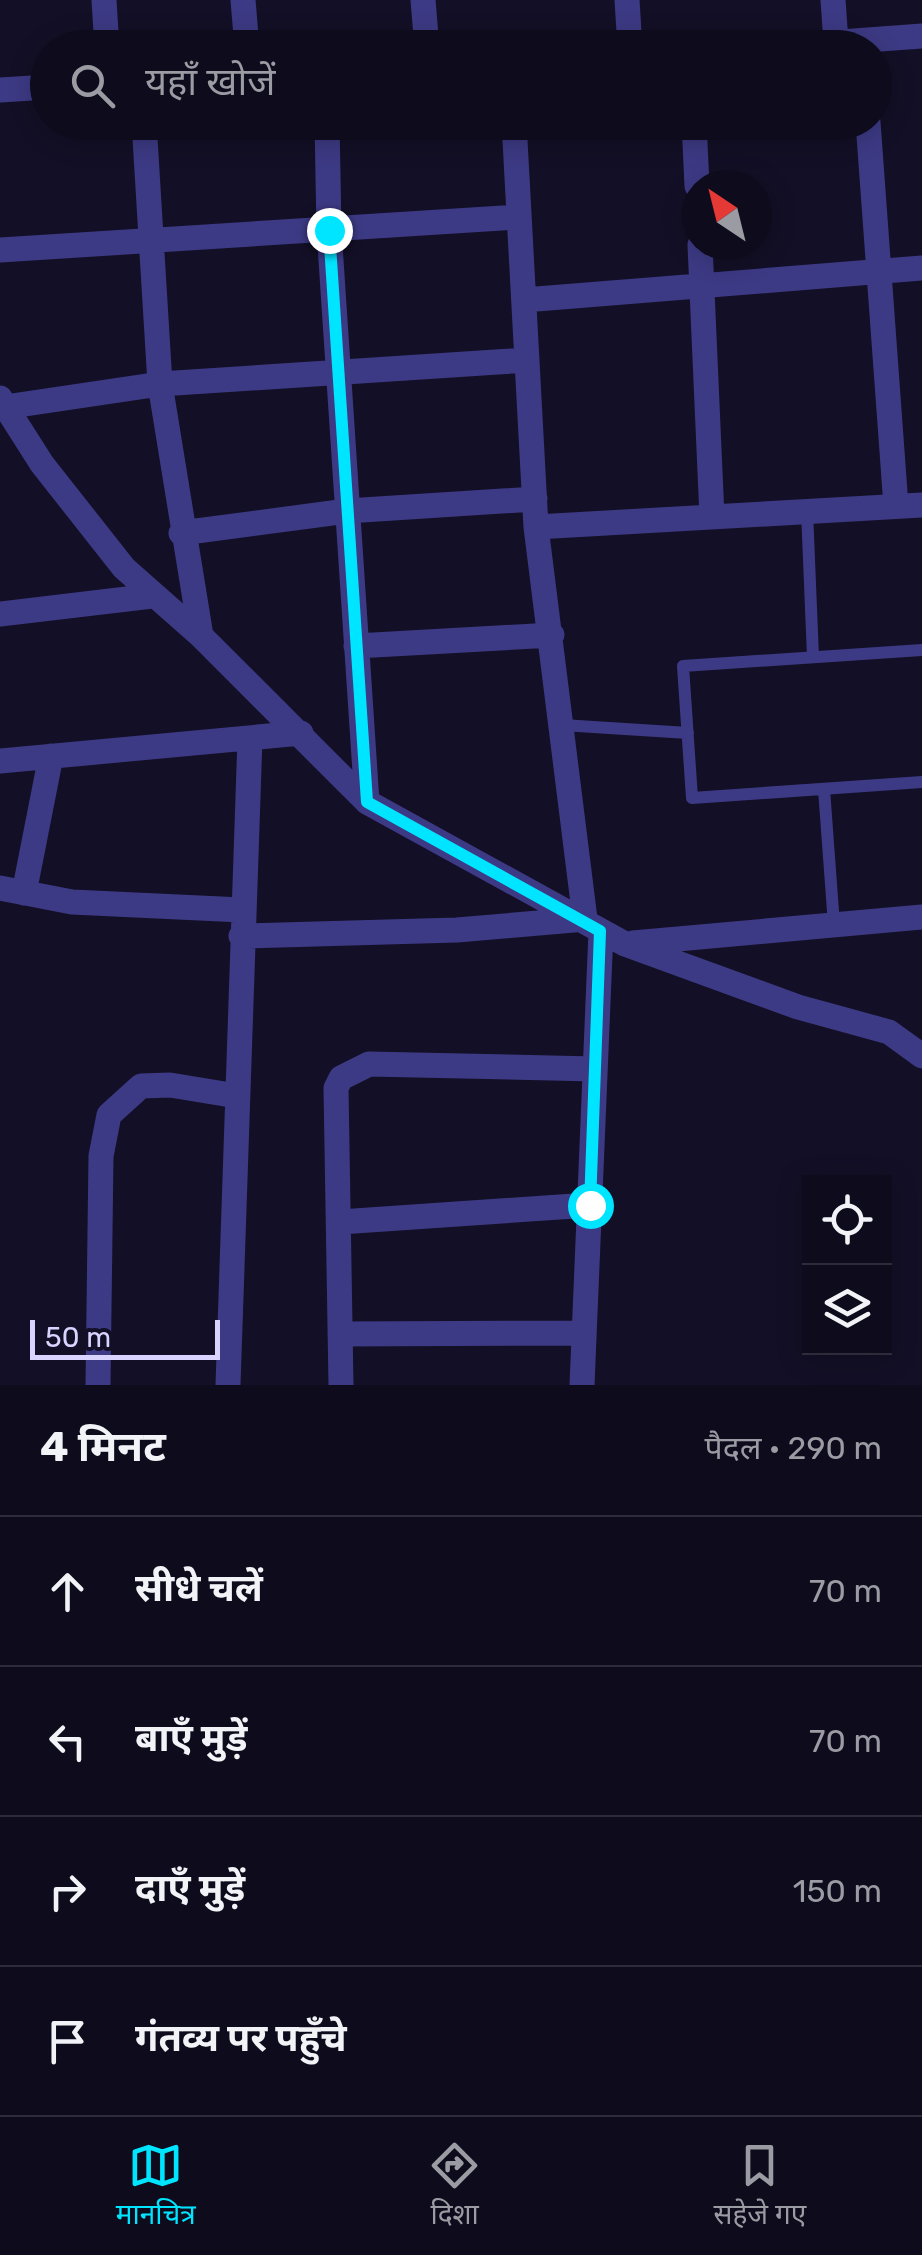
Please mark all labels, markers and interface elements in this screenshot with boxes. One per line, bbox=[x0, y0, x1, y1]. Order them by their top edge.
search box bbox=[30, 30, 892, 140]
icon: search bbox=[65, 58, 120, 113]
text: यहाँ खोजें bbox=[145, 59, 276, 105]
north arrow bbox=[682, 170, 772, 260]
route end bbox=[307, 208, 353, 254]
map controls bbox=[802, 1175, 892, 1355]
button: locate bbox=[802, 1175, 892, 1265]
route start bbox=[568, 1183, 614, 1229]
button: layers bbox=[802, 1265, 892, 1355]
scale bar bbox=[30, 1315, 220, 1360]
text: 50 m bbox=[45, 1321, 111, 1354]
text: 4 मिनट bbox=[40, 1422, 166, 1472]
text: पैदल · 290 m bbox=[705, 1429, 882, 1467]
icon: ahead bbox=[40, 1564, 95, 1619]
text: सीधे चलें bbox=[135, 1565, 263, 1611]
text: 70 m bbox=[809, 1572, 882, 1610]
icon: left bbox=[40, 1714, 95, 1769]
text: बाएँ मुड़ें bbox=[135, 1715, 247, 1761]
text: 70 m bbox=[809, 1722, 882, 1760]
icon: right bbox=[40, 1864, 95, 1919]
text: दाएँ मुड़ें bbox=[135, 1865, 245, 1911]
text: 150 m bbox=[793, 1872, 882, 1910]
icon: arrive bbox=[40, 2014, 95, 2069]
text: गंतव्य पर पहुँचे bbox=[135, 2015, 347, 2061]
tab: मानचित्र bbox=[116, 2138, 196, 2235]
tab: दिशा bbox=[427, 2138, 482, 2235]
tab: सहेजे गए bbox=[714, 2138, 806, 2235]

